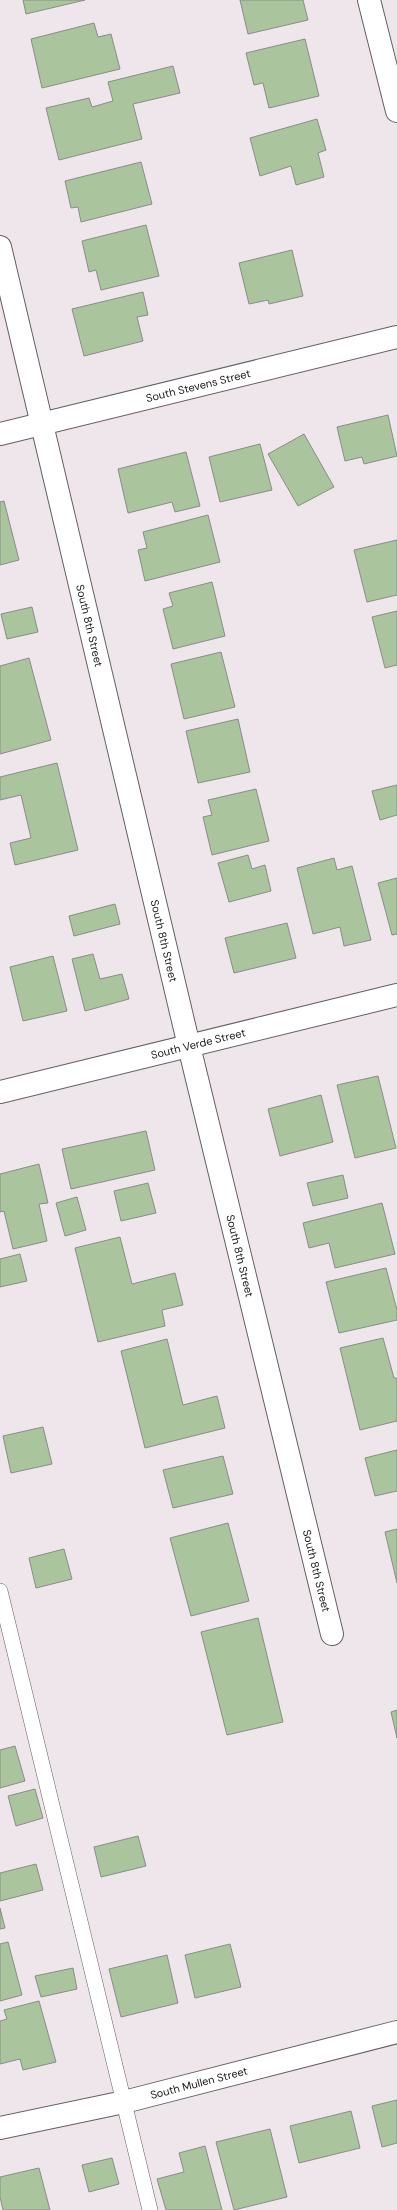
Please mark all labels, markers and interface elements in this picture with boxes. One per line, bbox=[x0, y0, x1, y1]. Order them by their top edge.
street label: South Stevens Street bbox=[144, 366, 252, 405]
street label: South 8th Street bbox=[73, 583, 106, 668]
street label: South 8th Street bbox=[148, 898, 181, 983]
street label: South Verde Street bbox=[149, 1025, 247, 1062]
street label: South 8th Street bbox=[223, 1213, 257, 1298]
street label: South 8th Street bbox=[300, 1528, 333, 1613]
street label: South Mullen Street bbox=[149, 2064, 249, 2102]

